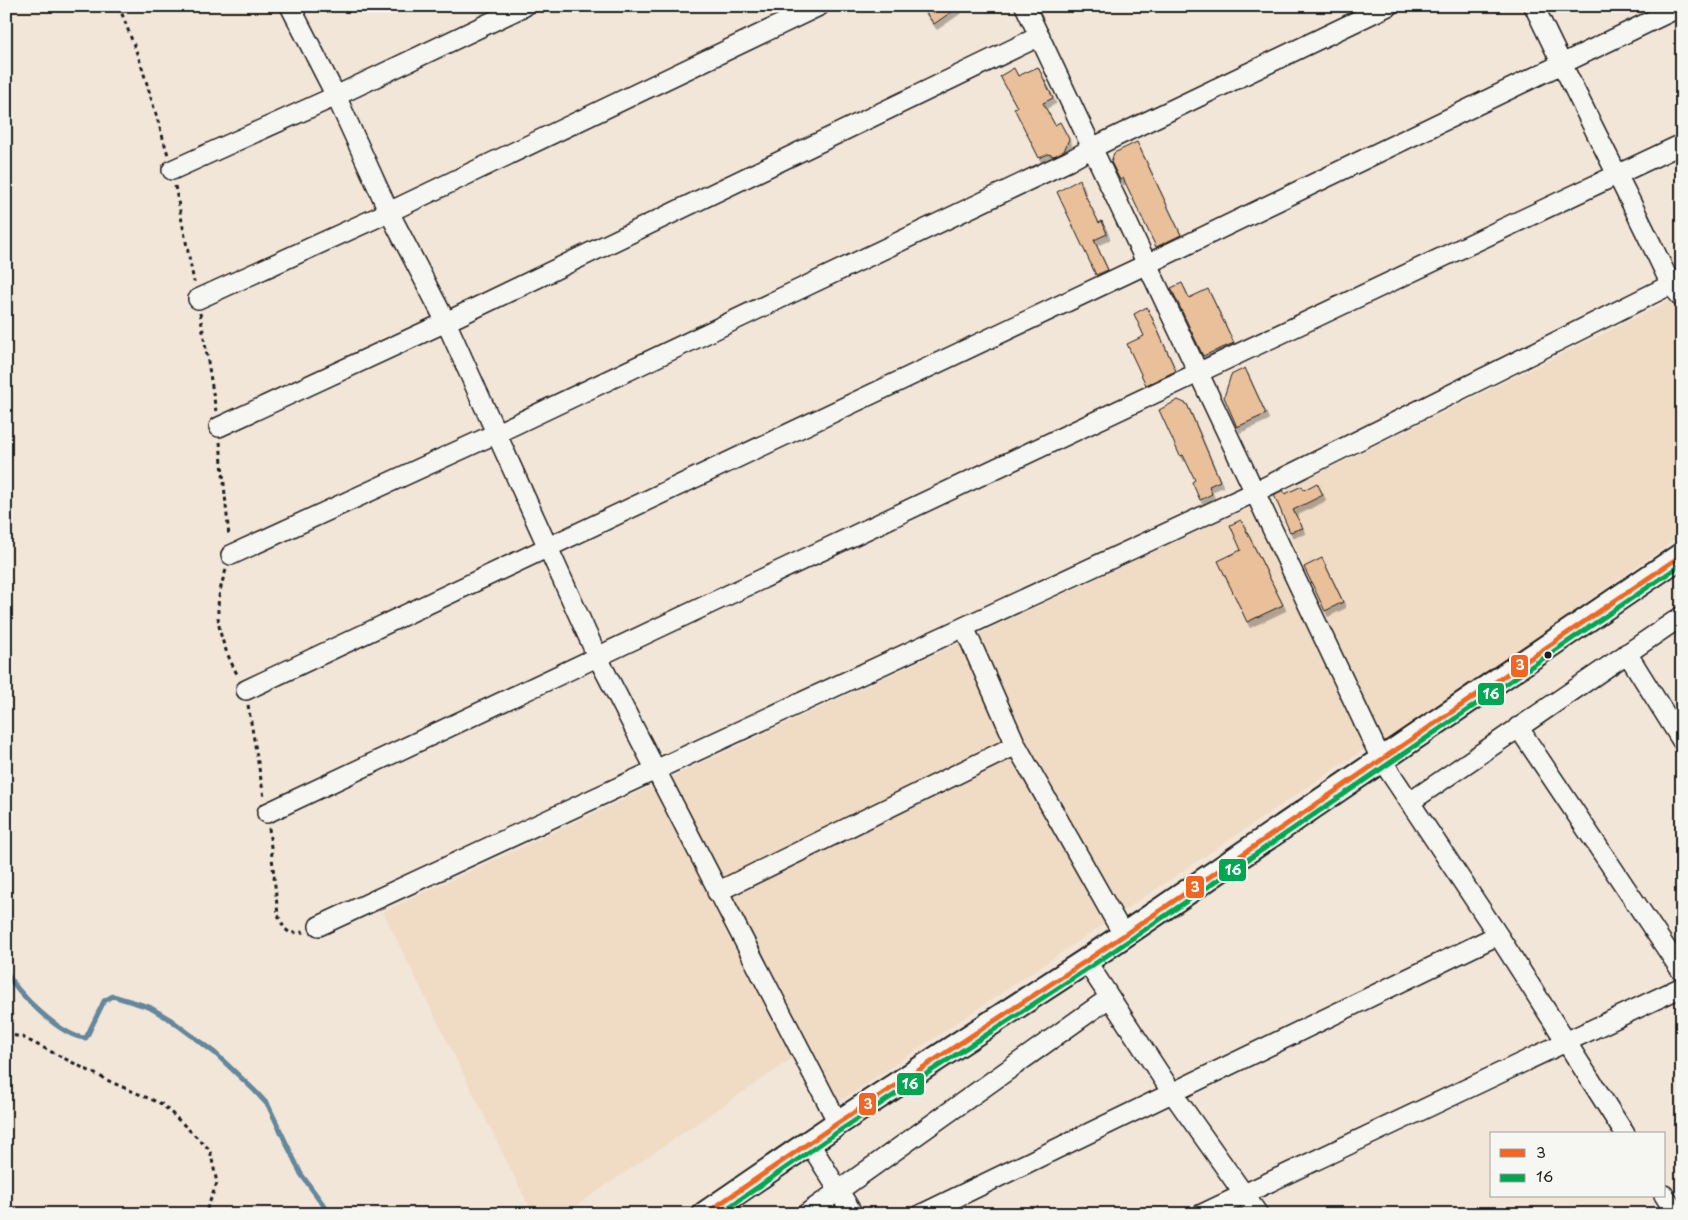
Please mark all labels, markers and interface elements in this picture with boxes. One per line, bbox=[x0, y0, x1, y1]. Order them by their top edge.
unlabelled marker bbox=[1543, 650, 1553, 660]
line badge: 3 bbox=[1510, 654, 1529, 678]
text: 3 bbox=[1515, 654, 1525, 675]
line badge: 16 bbox=[1477, 682, 1505, 706]
text: 16 bbox=[1483, 683, 1499, 704]
line badge: 16 bbox=[1218, 858, 1247, 882]
text: 16 bbox=[1225, 859, 1241, 880]
line badge: 3 bbox=[1185, 875, 1205, 899]
text: 3 bbox=[1190, 876, 1200, 897]
line badge: 16 bbox=[896, 1072, 925, 1096]
text: 16 bbox=[902, 1073, 918, 1094]
line badge: 3 bbox=[858, 1092, 877, 1116]
text: 3 bbox=[863, 1093, 873, 1114]
legend bbox=[1490, 1132, 1666, 1198]
text: 3 bbox=[1536, 1140, 1546, 1163]
text: 16 bbox=[1536, 1164, 1553, 1187]

